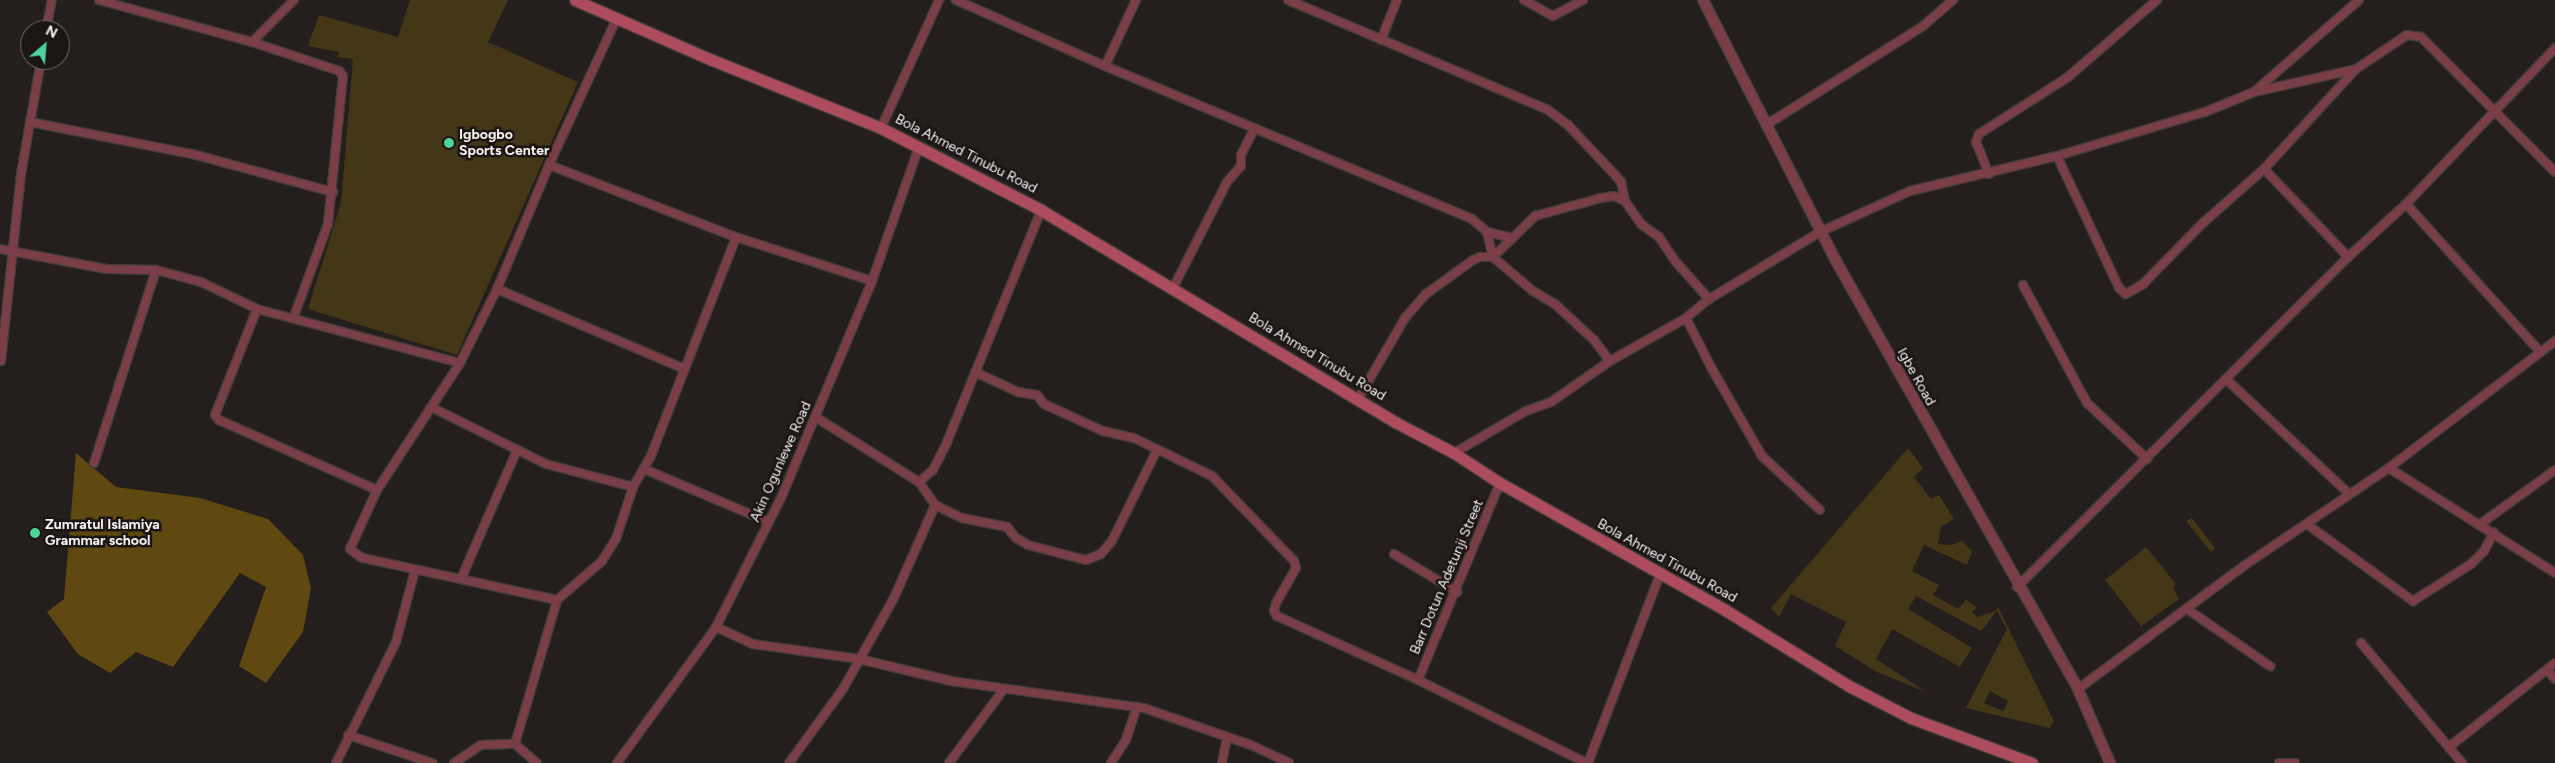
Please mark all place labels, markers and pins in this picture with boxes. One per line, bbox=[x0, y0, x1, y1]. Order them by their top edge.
place label: Igbogbo Sports Center bbox=[459, 127, 549, 160]
marker: Igbogbo Sports Center bbox=[443, 137, 455, 149]
place label: Zumratul Islamiya Grammar school bbox=[45, 517, 160, 550]
marker: Zumratul Islamiya Grammar school bbox=[29, 527, 41, 539]

